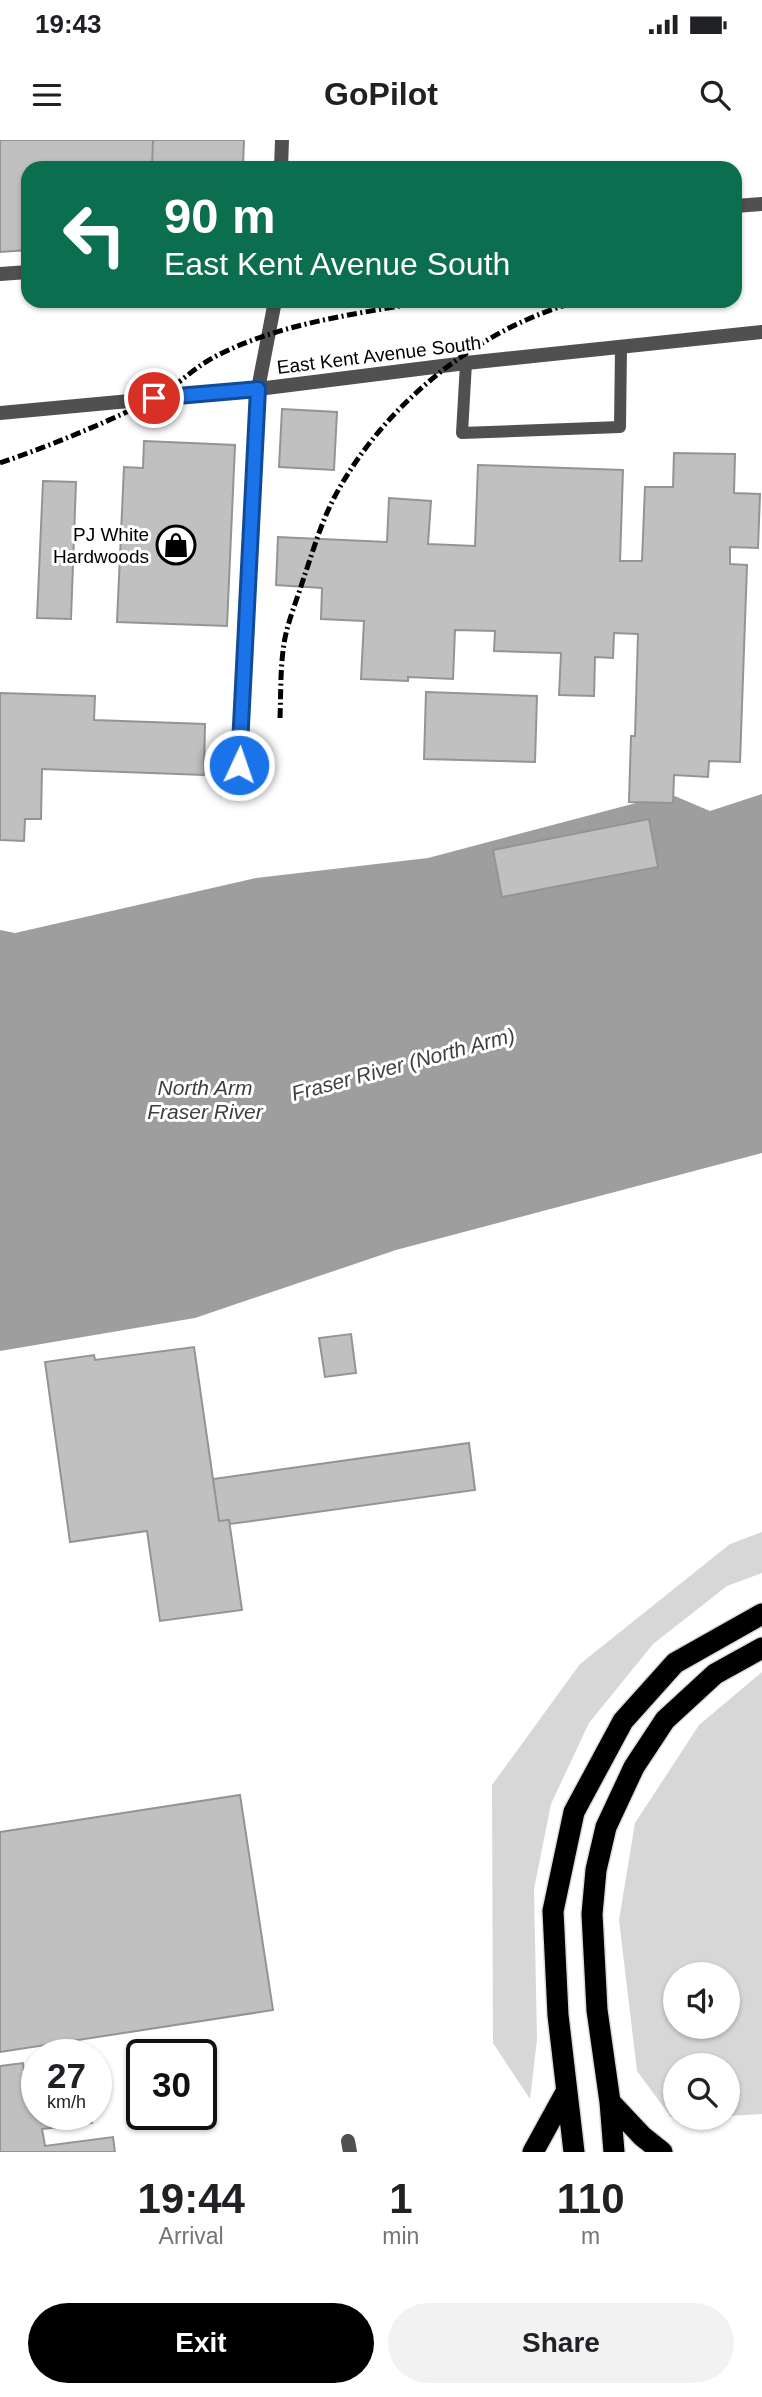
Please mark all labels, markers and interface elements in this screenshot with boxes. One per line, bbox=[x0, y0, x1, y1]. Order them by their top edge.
text: 19:43 bbox=[35, 9, 102, 39]
icon: menu bbox=[28, 76, 66, 114]
text: GoPilot bbox=[324, 76, 438, 112]
icon: search bbox=[696, 76, 734, 114]
icon: left bbox=[49, 189, 140, 280]
text: 90 m bbox=[164, 189, 276, 243]
text: East Kent Avenue South bbox=[164, 246, 510, 282]
street label: East Kent Avenue South bbox=[276, 332, 482, 378]
pin bbox=[124, 368, 184, 428]
icon: arrive bbox=[135, 379, 173, 417]
place label: PJ White Hardwoods bbox=[53, 524, 149, 567]
shop icon: PJ White Hardwoods bbox=[155, 524, 197, 566]
position arrow bbox=[202, 728, 276, 802]
water label: Fraser River (North Arm) bbox=[289, 1023, 517, 1105]
water label: North Arm Fraser River bbox=[147, 1076, 264, 1123]
map controls bbox=[663, 1962, 740, 2130]
button: sound bbox=[663, 1962, 740, 2039]
speed limit sign: 30 bbox=[126, 2039, 217, 2130]
button: search bbox=[663, 2053, 740, 2130]
text: 27 bbox=[47, 2056, 86, 2095]
text: km/h bbox=[47, 2092, 86, 2112]
text: 19:44 bbox=[137, 2175, 245, 2222]
text: 1 bbox=[389, 2175, 413, 2222]
text: 110 bbox=[557, 2175, 625, 2222]
text: Arrival bbox=[159, 2223, 224, 2249]
text: min bbox=[382, 2223, 419, 2249]
text: m bbox=[581, 2223, 600, 2249]
button: Exit bbox=[28, 2303, 374, 2383]
button: Share bbox=[388, 2303, 734, 2383]

